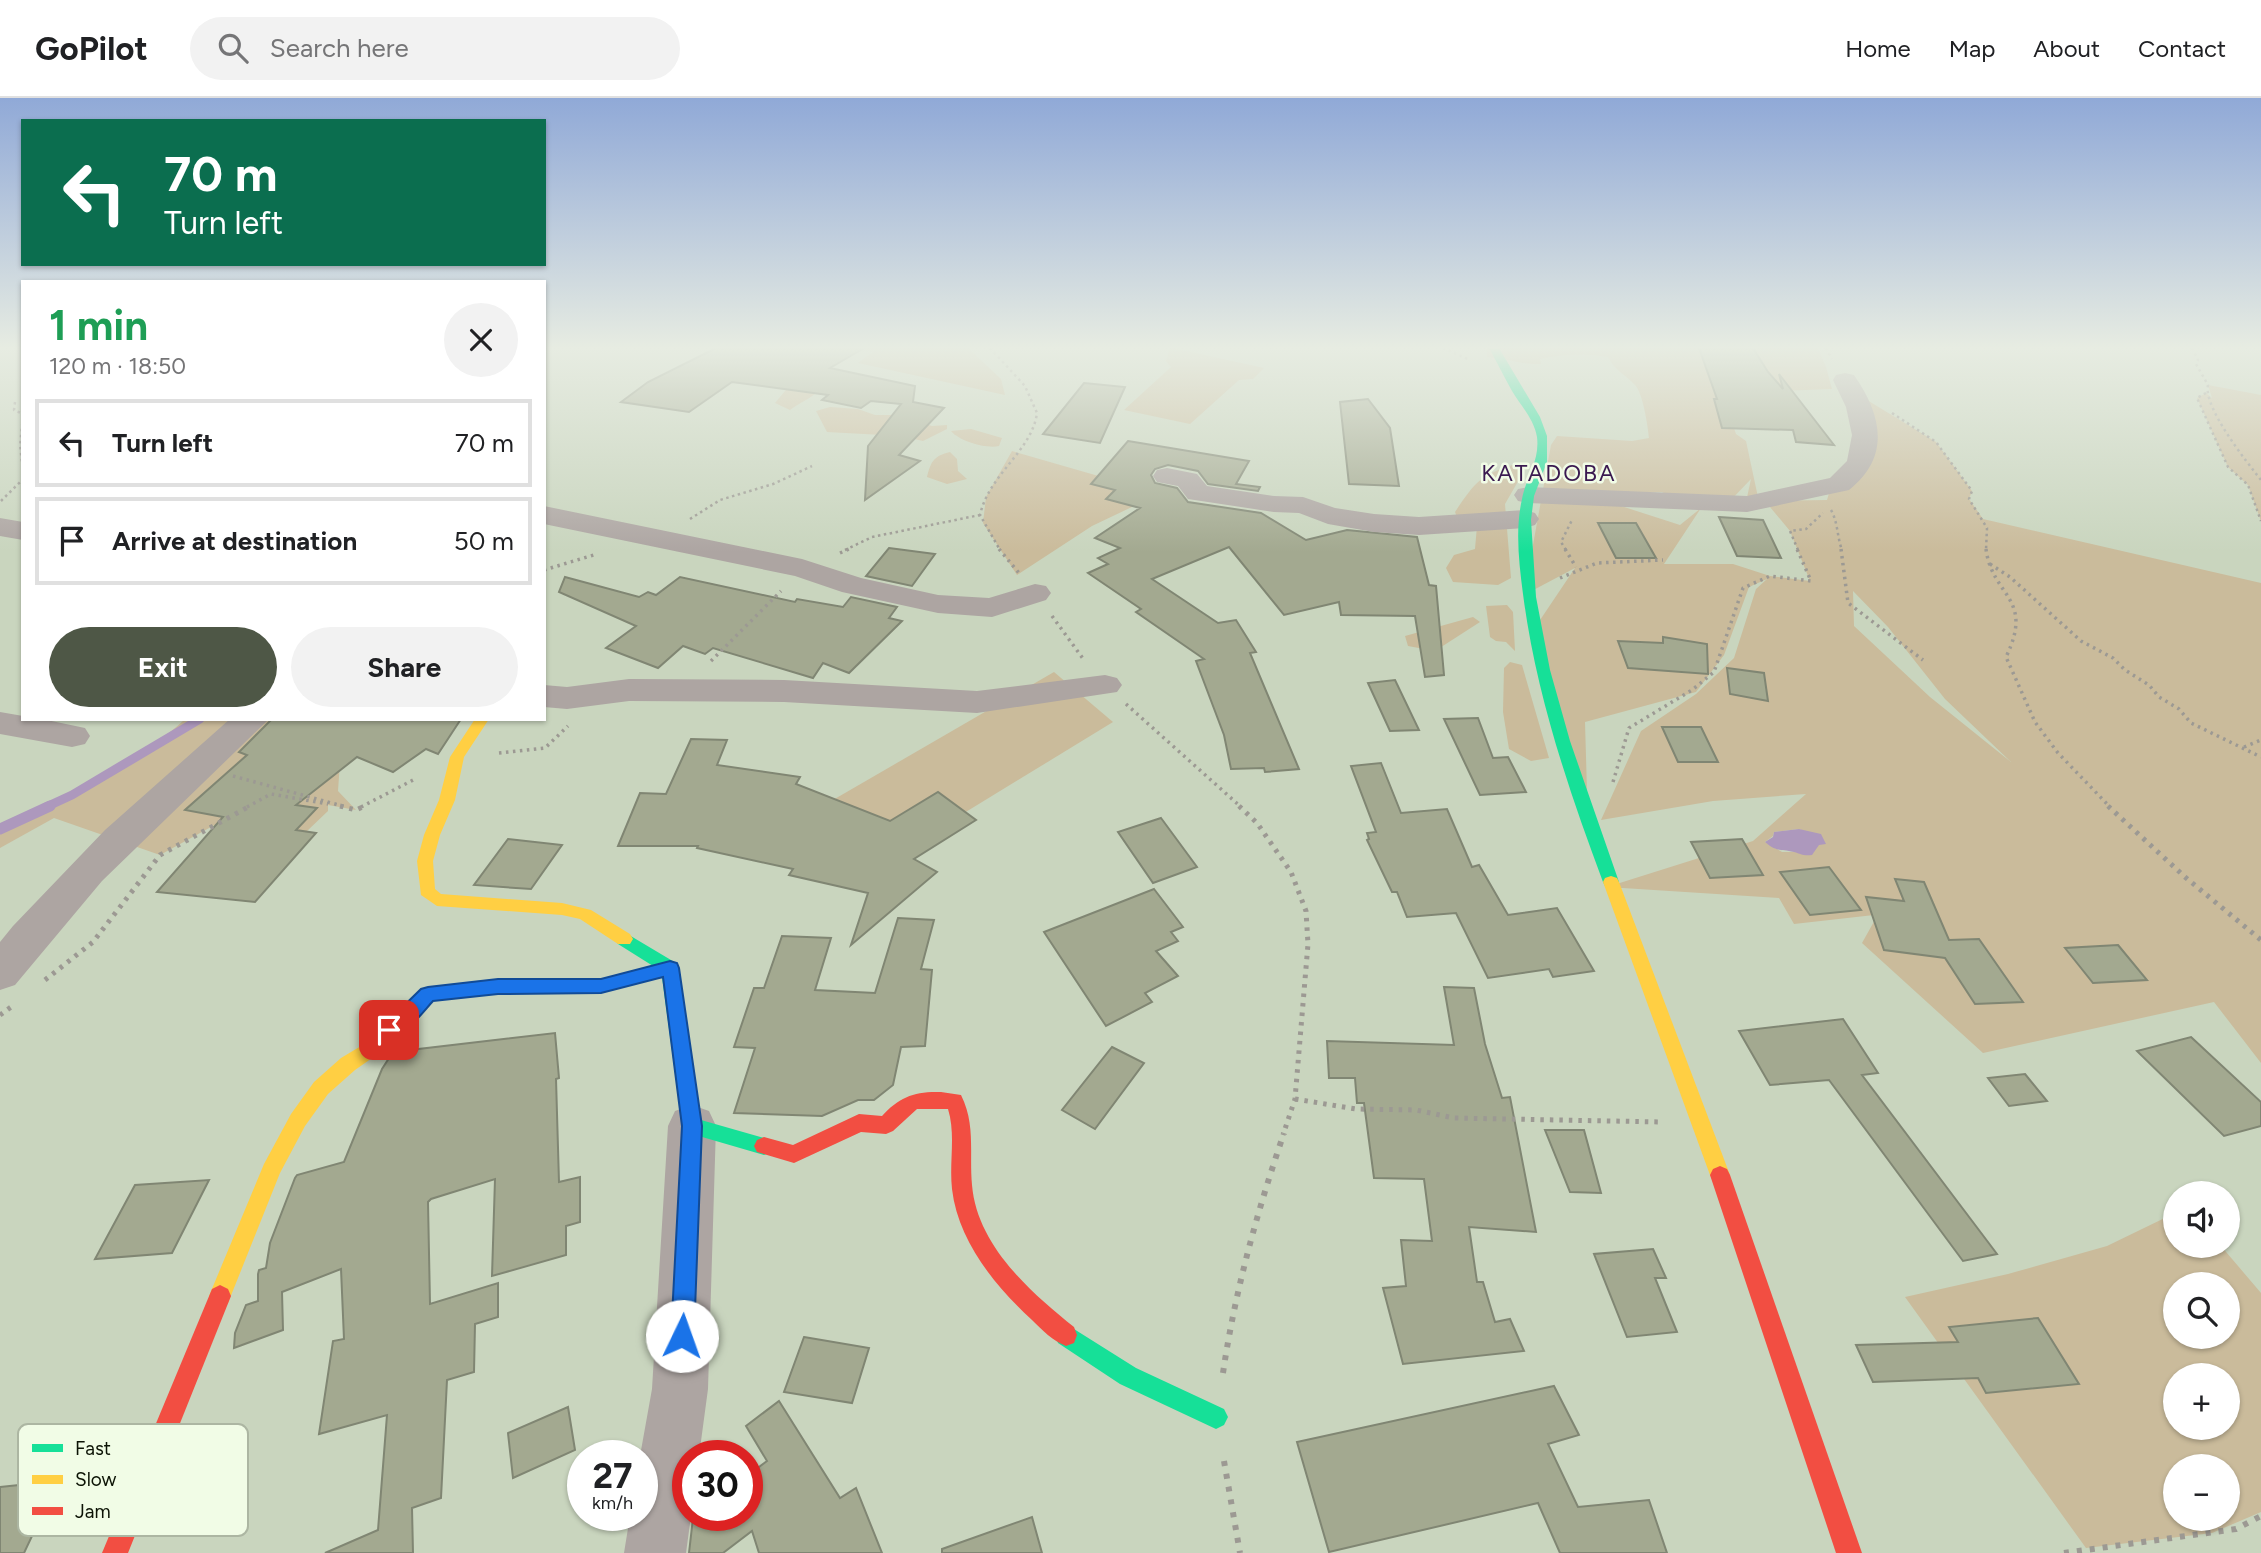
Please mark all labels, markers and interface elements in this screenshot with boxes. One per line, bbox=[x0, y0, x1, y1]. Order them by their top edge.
search box bbox=[190, 17, 680, 80]
text: GoPilot bbox=[35, 29, 148, 68]
icon: search bbox=[214, 29, 252, 67]
text: Search here bbox=[270, 32, 409, 64]
text: Home bbox=[1845, 34, 1911, 63]
text: Map bbox=[1949, 34, 1995, 63]
text: About bbox=[2033, 34, 2100, 63]
text: Contact bbox=[2138, 34, 2226, 63]
text: 70 m bbox=[164, 144, 277, 203]
icon: left bbox=[49, 147, 140, 238]
text: Turn left bbox=[164, 204, 283, 242]
text: 1 min bbox=[49, 300, 148, 351]
button: close bbox=[444, 303, 518, 377]
text: 120 m · 18:50 bbox=[49, 352, 186, 380]
icon: left bbox=[53, 424, 91, 462]
text: Turn left bbox=[112, 427, 213, 459]
text: 70 m bbox=[455, 427, 514, 459]
district label: KATADOBA bbox=[1481, 459, 1617, 487]
icon: arrive bbox=[53, 522, 91, 560]
text: Arrive at destination bbox=[112, 525, 357, 557]
text: 50 m bbox=[454, 525, 514, 557]
button: Exit bbox=[49, 627, 277, 707]
button: Share bbox=[291, 627, 518, 707]
pin bbox=[359, 1000, 419, 1060]
icon: arrive bbox=[370, 1011, 408, 1049]
map controls bbox=[2163, 1181, 2240, 1531]
button: sound bbox=[2163, 1181, 2240, 1258]
button: search bbox=[2163, 1272, 2240, 1349]
position arrow bbox=[645, 1299, 719, 1373]
button: + bbox=[2163, 1363, 2240, 1440]
legend bbox=[18, 1424, 248, 1536]
text: Fast bbox=[75, 1437, 111, 1460]
speed limit sign: 30 bbox=[672, 1440, 763, 1531]
button: − bbox=[2163, 1454, 2240, 1531]
text: 27 bbox=[593, 1455, 632, 1497]
text: Slow bbox=[75, 1468, 117, 1491]
text: km/h bbox=[592, 1492, 633, 1514]
text: Jam bbox=[75, 1500, 111, 1523]

